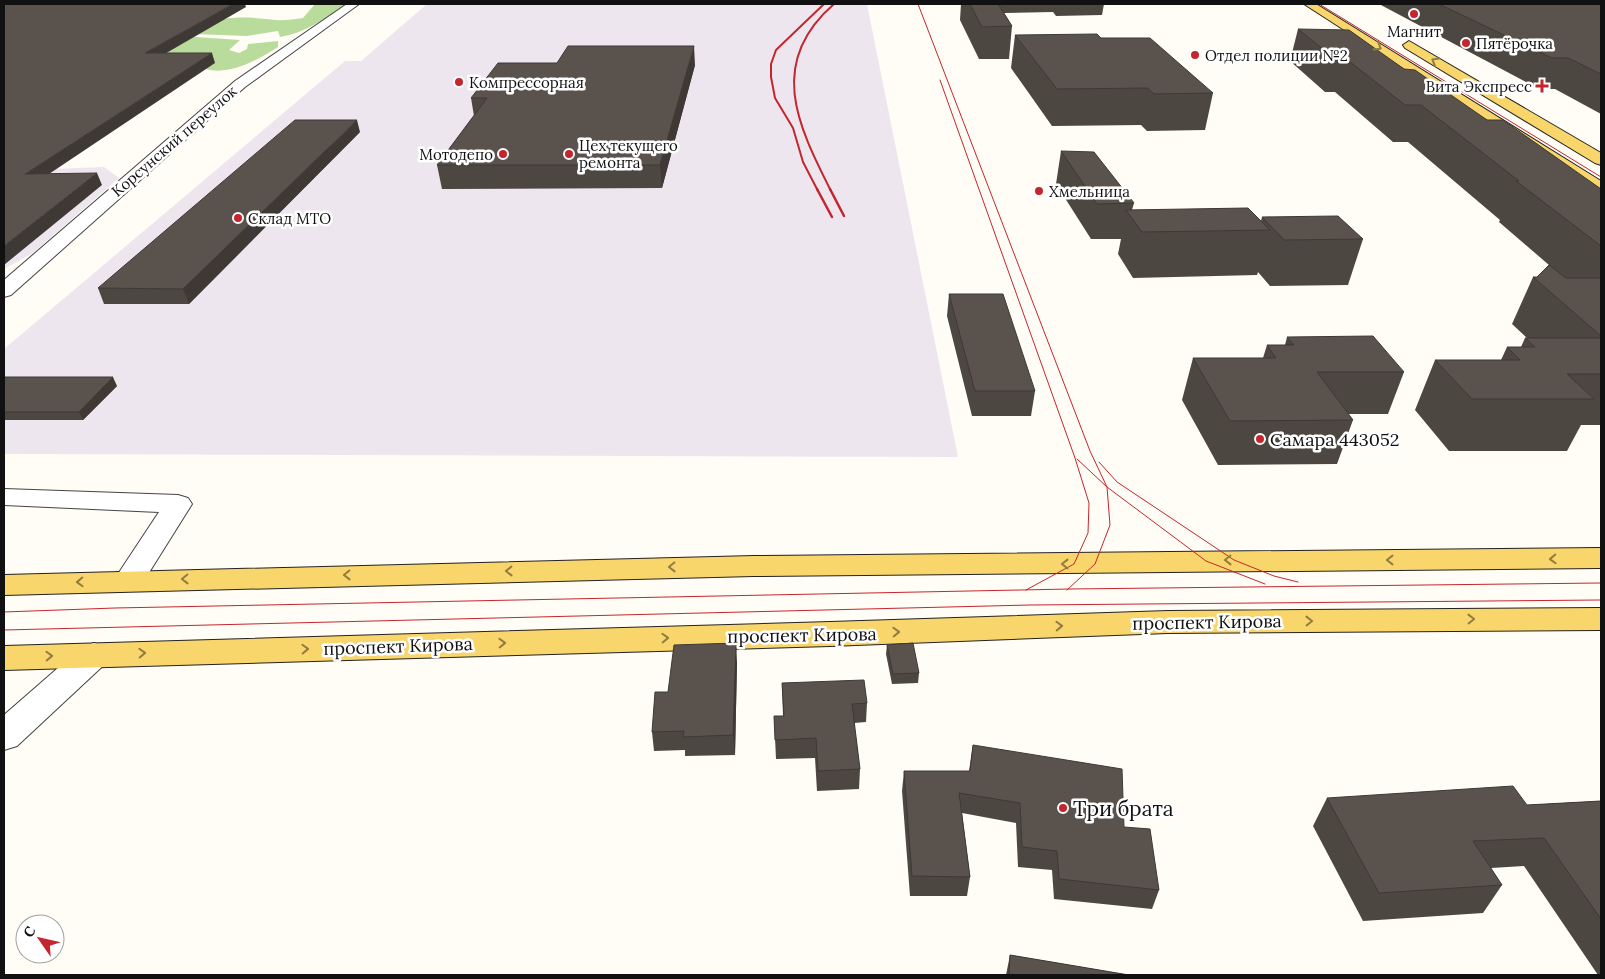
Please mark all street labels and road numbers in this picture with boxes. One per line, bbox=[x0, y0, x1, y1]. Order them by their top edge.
street label: Корсунский переулок bbox=[108, 81, 240, 201]
street label: проспект Кирова bbox=[1132, 609, 1282, 635]
street label: проспект Кирова bbox=[727, 622, 877, 648]
street label: проспект Кирова bbox=[323, 632, 473, 660]

